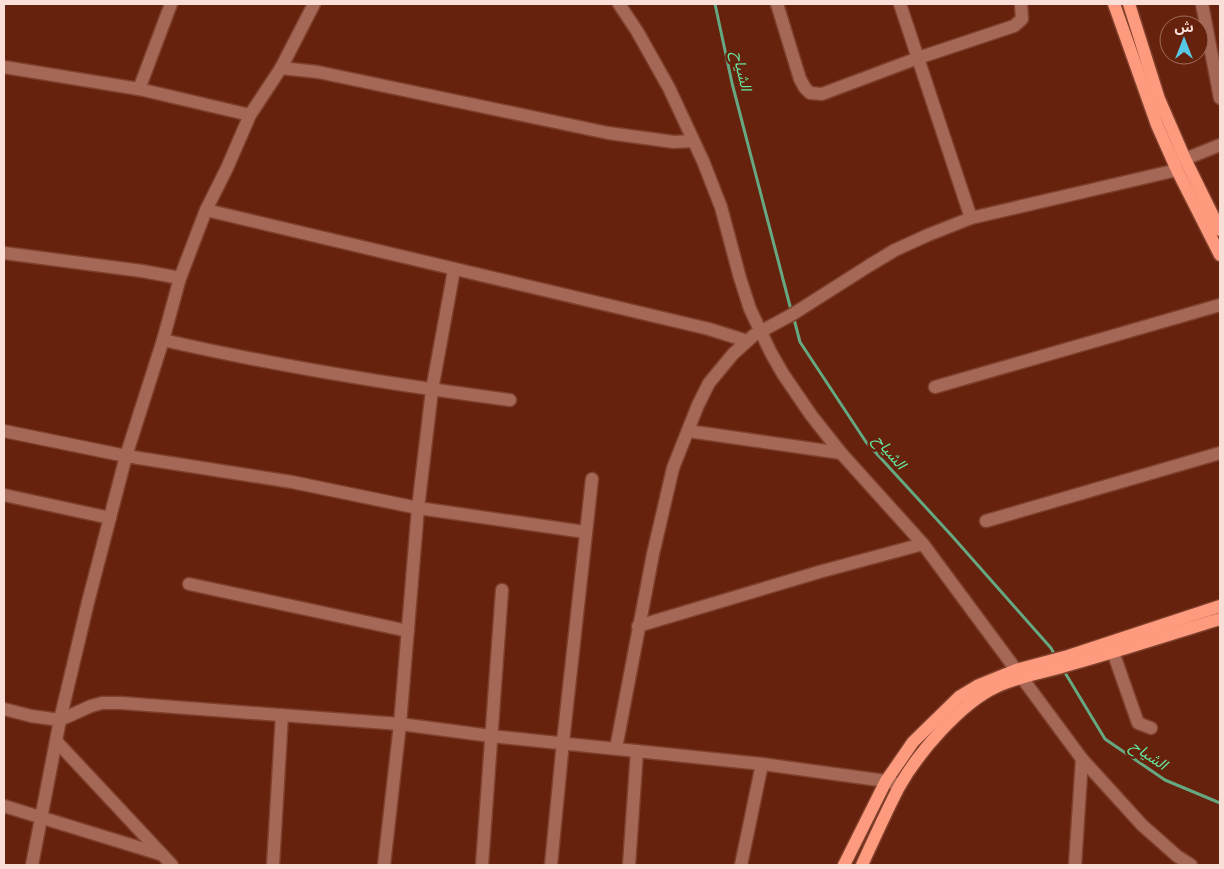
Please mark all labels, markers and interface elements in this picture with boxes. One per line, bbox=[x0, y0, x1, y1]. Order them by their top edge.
north arrow bbox=[1159, 15, 1209, 65]
text: ش bbox=[1174, 18, 1194, 35]
water label: الشياح bbox=[727, 48, 757, 94]
water label: الشياح bbox=[868, 430, 912, 475]
water label: الشياح bbox=[1126, 735, 1172, 776]

